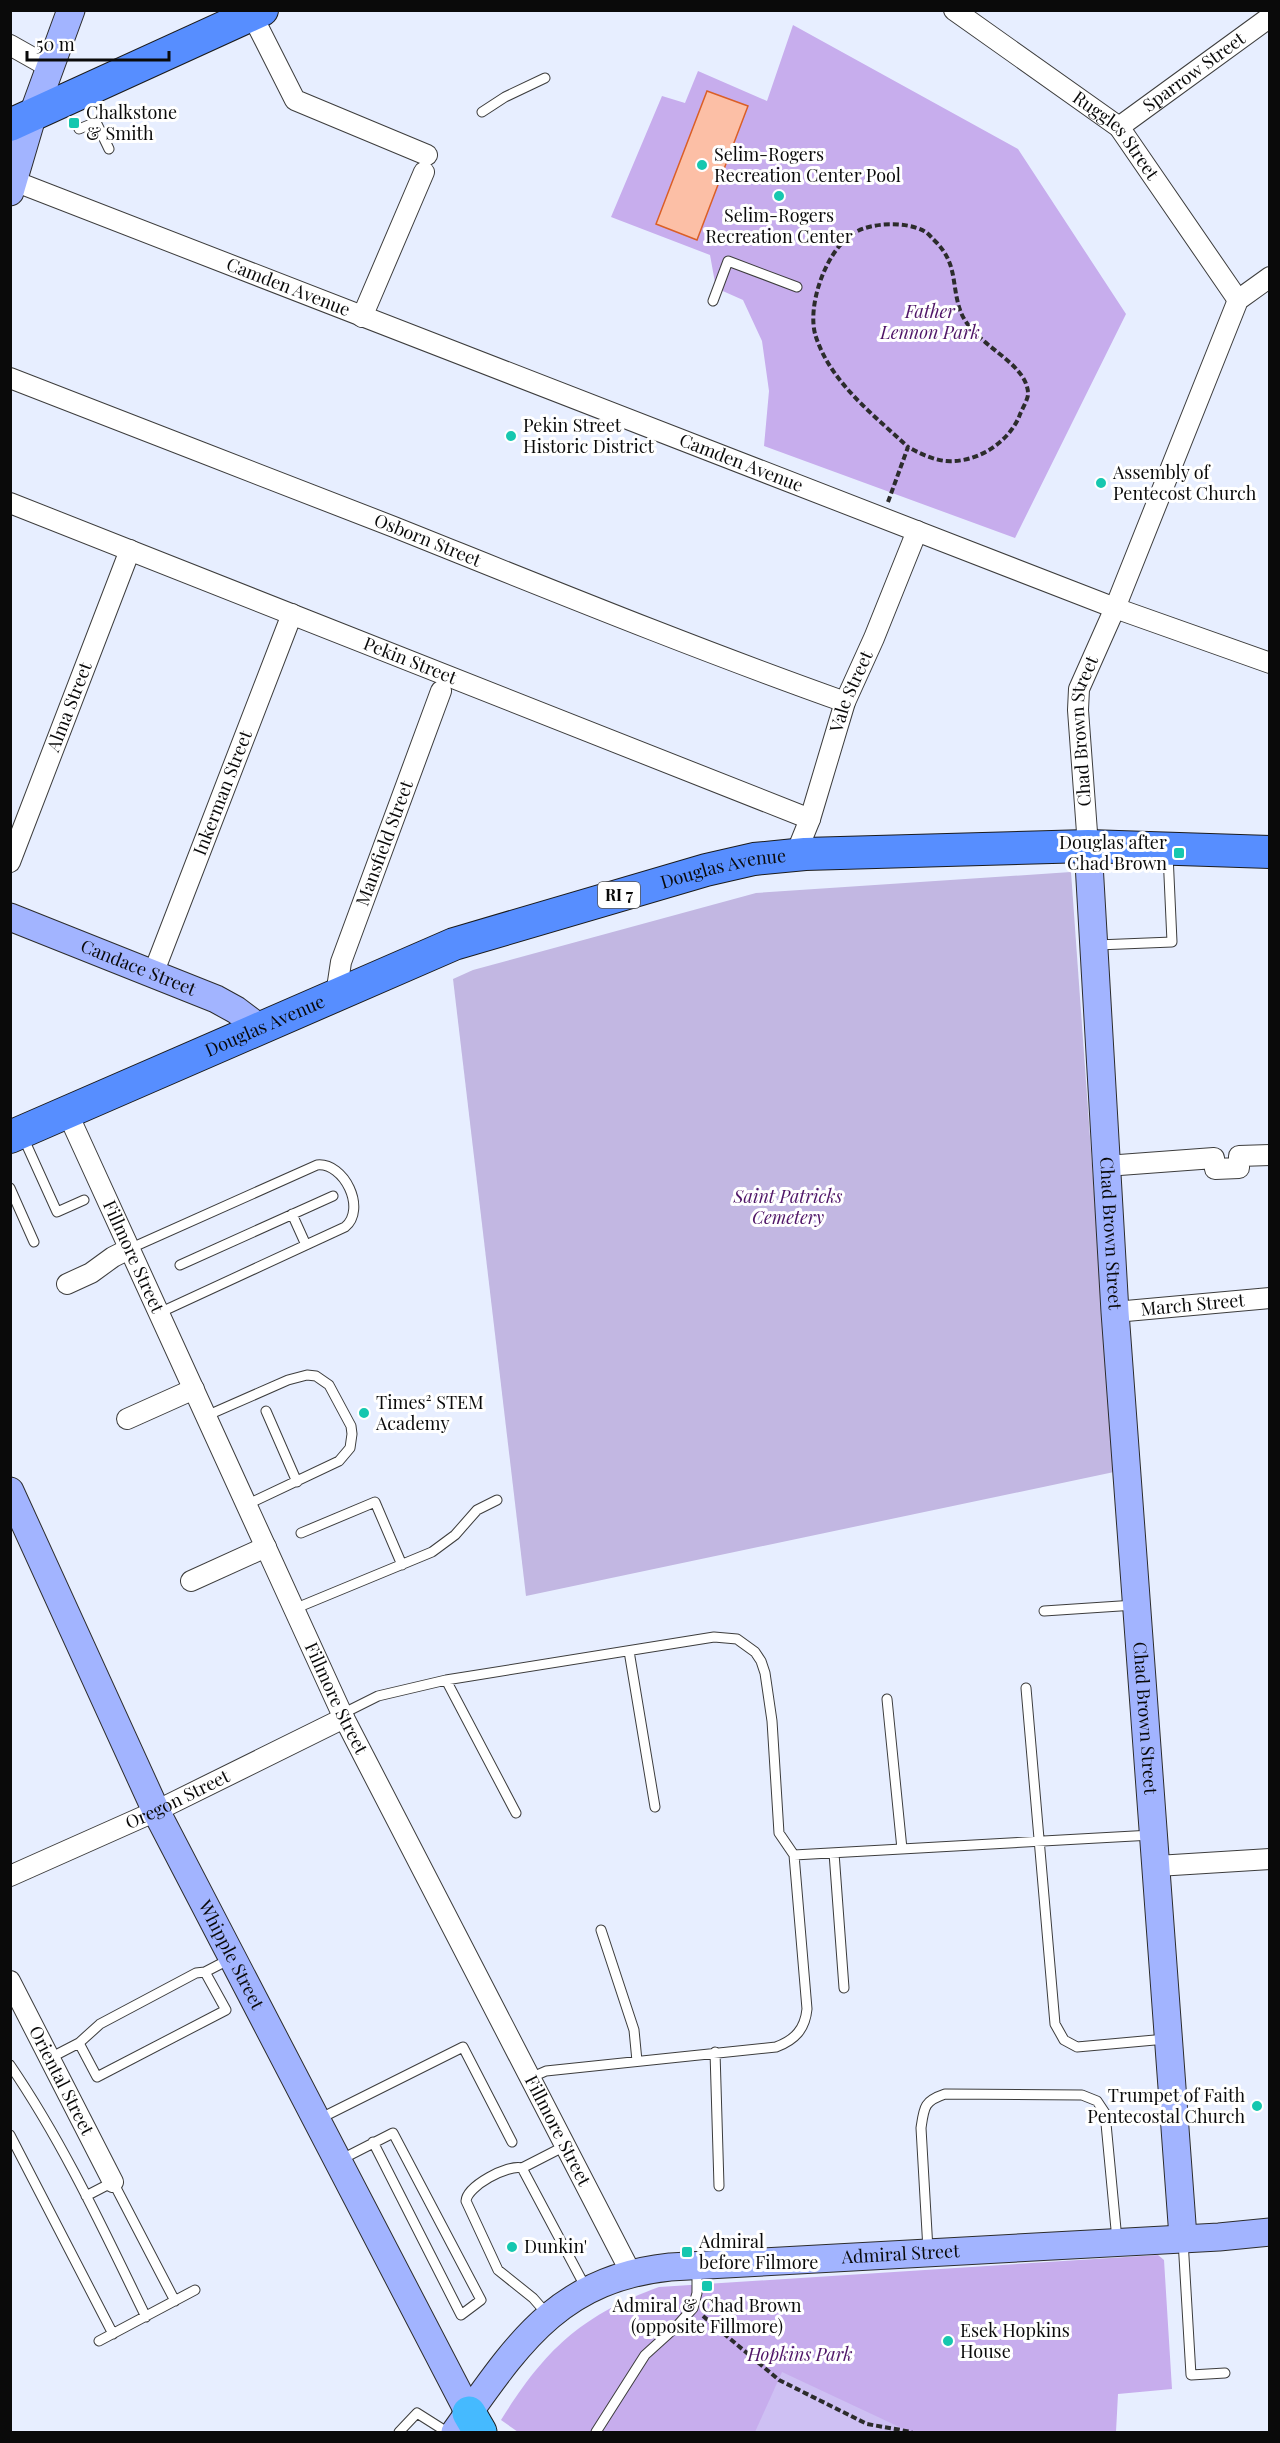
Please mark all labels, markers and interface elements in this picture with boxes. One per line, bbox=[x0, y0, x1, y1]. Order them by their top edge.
scale bar bbox=[27, 24, 170, 62]
street label: Sparrow Street bbox=[1138, 26, 1250, 117]
text: 50 m bbox=[36, 32, 75, 56]
street label: Ruggles Street bbox=[1068, 85, 1165, 185]
place label: Chalkstone & Smith bbox=[86, 100, 177, 145]
marker: Chalkstone & Smith bbox=[67, 116, 81, 130]
place label: Selim-Rogers Recreation Center Pool bbox=[714, 142, 901, 187]
marker: Selim-Rogers Recreation Center Pool bbox=[695, 158, 709, 172]
marker: Selim-Rogers Recreation Center bbox=[772, 189, 786, 203]
place label: Selim-Rogers Recreation Center bbox=[705, 203, 853, 248]
street label: Camden Avenue bbox=[223, 252, 354, 321]
park label: Father Lennon Park bbox=[879, 299, 980, 344]
place label: Pekin Street Historic District bbox=[523, 413, 654, 458]
street label: Camden Avenue bbox=[676, 427, 807, 497]
marker: Pekin Street Historic District bbox=[504, 429, 518, 443]
place label: Assembly of Pentecost Church bbox=[1112, 460, 1257, 505]
marker: Assembly of Pentecost Church bbox=[1094, 476, 1108, 490]
street label: Osborn Street bbox=[371, 507, 485, 572]
street label: Pekin Street bbox=[360, 631, 461, 689]
street label: Vale Street bbox=[823, 646, 878, 736]
street label: Chad Brown Street bbox=[1065, 651, 1104, 808]
street label: Alma Street bbox=[40, 658, 97, 756]
street label: Inkerman Street bbox=[187, 726, 257, 859]
street label: Mansfield Street bbox=[350, 776, 418, 909]
place label: Douglas after Chad Brown bbox=[1059, 830, 1167, 875]
street label: Douglas Avenue bbox=[657, 843, 787, 894]
marker: Douglas after Chad Brown bbox=[1172, 846, 1186, 860]
road number: RI 7 bbox=[598, 882, 640, 908]
street label: Candace Street bbox=[77, 933, 200, 1001]
street label: Douglas Avenue bbox=[201, 989, 328, 1062]
street label: Chad Brown Street bbox=[1095, 1156, 1128, 1311]
park label: Saint Patricks Cemetery bbox=[733, 1184, 843, 1229]
street label: Fillmore Street bbox=[98, 1196, 170, 1317]
street label: March Street bbox=[1140, 1287, 1246, 1321]
place label: Times² STEM Academy bbox=[375, 1390, 484, 1435]
marker: Times² STEM Academy bbox=[357, 1406, 371, 1420]
street label: Fillmore Street bbox=[300, 1638, 374, 1759]
street label: Chad Brown Street bbox=[1128, 1641, 1163, 1796]
street label: Oregon Street bbox=[121, 1763, 234, 1834]
street label: Whipple Street bbox=[193, 1895, 270, 2014]
street label: Oriental Street bbox=[24, 2021, 100, 2140]
street label: Fillmore Street bbox=[520, 2071, 597, 2190]
place label: Trumpet of Faith Pentecostal Church bbox=[1087, 2083, 1245, 2128]
marker: Trumpet of Faith Pentecostal Church bbox=[1250, 2099, 1264, 2113]
place label: Admiral before Filmore bbox=[698, 2229, 818, 2274]
place label: Dunkin' bbox=[524, 2234, 587, 2258]
street label: Admiral Street bbox=[840, 2238, 961, 2269]
marker: Dunkin' bbox=[505, 2240, 519, 2254]
marker: Admiral before Filmore bbox=[680, 2245, 694, 2259]
marker: Admiral & Chad Brown (opposite Fillmore) bbox=[700, 2279, 714, 2293]
place label: Admiral & Chad Brown (opposite Fillmore) bbox=[611, 2293, 802, 2338]
place label: Esek Hopkins House bbox=[960, 2318, 1070, 2363]
marker: Esek Hopkins House bbox=[941, 2334, 955, 2348]
park label: Hopkins Park bbox=[746, 2342, 853, 2366]

